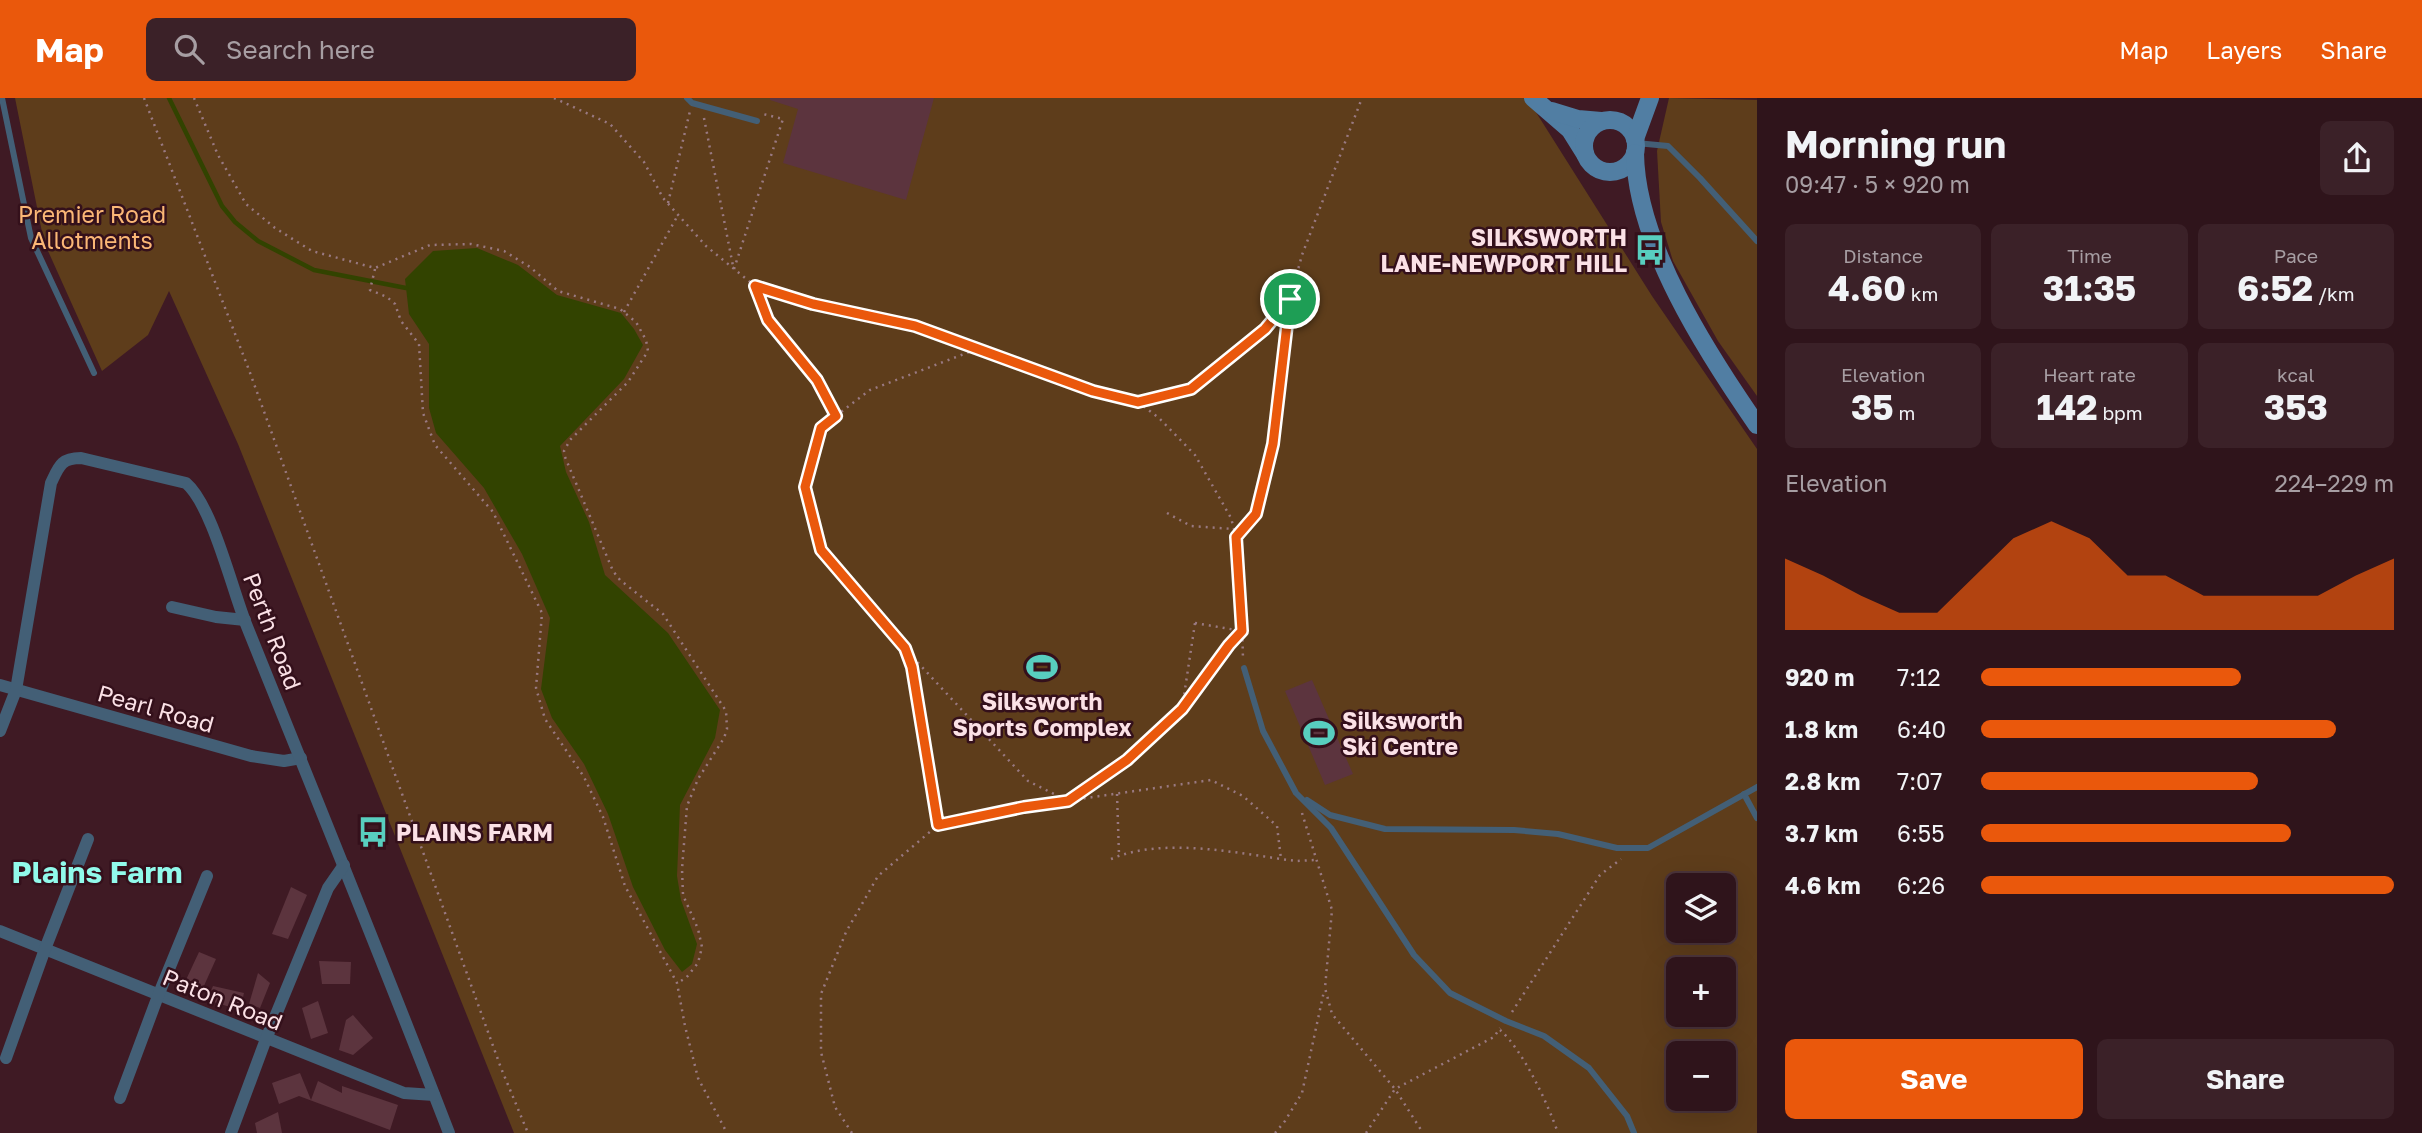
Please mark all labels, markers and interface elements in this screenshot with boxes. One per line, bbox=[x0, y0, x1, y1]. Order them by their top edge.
search box bbox=[146, 18, 636, 81]
text: Map bbox=[35, 30, 104, 69]
icon: search bbox=[170, 30, 208, 68]
text: Search here bbox=[226, 34, 375, 65]
text: Map bbox=[2119, 35, 2168, 64]
text: Layers bbox=[2206, 35, 2282, 64]
text: Share bbox=[2320, 35, 2387, 64]
text: Morning run bbox=[1785, 121, 2006, 166]
button: share bbox=[2320, 121, 2394, 195]
text: 09:47 · 5 × 920 m bbox=[1785, 170, 1970, 198]
park label: Premier Road Allotments bbox=[18, 200, 166, 254]
place label: SILKSWORTH LANE-NEWPORT HILL bbox=[1380, 223, 1627, 277]
bus stop icon: SILKSWORTH LANE-NEWPORT HILL bbox=[1633, 233, 1667, 267]
text: Distance bbox=[1843, 244, 1923, 267]
text: Time bbox=[2067, 244, 2112, 267]
text: Pace bbox=[2274, 244, 2318, 267]
text: 4.60 bbox=[1828, 267, 1906, 309]
text: 31:35 bbox=[2043, 267, 2136, 309]
text: 6:52 bbox=[2237, 267, 2313, 309]
pin bbox=[1260, 269, 1320, 329]
icon: arrive bbox=[1271, 280, 1309, 318]
text: km bbox=[1906, 282, 1938, 305]
text: /km bbox=[2313, 282, 2355, 305]
text: Elevation bbox=[1841, 363, 1925, 386]
text: Heart rate bbox=[2043, 363, 2136, 386]
text: kcal bbox=[2277, 363, 2315, 386]
text: 35 bbox=[1851, 386, 1894, 428]
text: 142 bbox=[2036, 386, 2098, 428]
text: 353 bbox=[2264, 386, 2328, 428]
text: m bbox=[1894, 401, 1915, 424]
text: bpm bbox=[2098, 401, 2143, 424]
text: Elevation bbox=[1785, 469, 1887, 497]
text: 224–229 m bbox=[2274, 469, 2394, 497]
street label: Perth Road bbox=[238, 569, 308, 693]
sports icon: Silksworth Sports Complex bbox=[1025, 650, 1059, 684]
text: 920 m bbox=[1785, 663, 1854, 691]
text: 7:12 bbox=[1897, 663, 1941, 691]
street label: Pearl Road bbox=[95, 678, 217, 738]
place label: Silksworth Sports Complex bbox=[952, 687, 1132, 741]
place label: Silksworth Ski Centre bbox=[1342, 706, 1463, 760]
text: 1.8 km bbox=[1785, 715, 1858, 743]
text: 6:40 bbox=[1897, 715, 1946, 743]
sports icon: Silksworth Ski Centre bbox=[1302, 716, 1336, 750]
text: 2.8 km bbox=[1785, 767, 1860, 795]
text: 7:07 bbox=[1897, 767, 1943, 795]
bus stop icon: PLAINS FARM bbox=[356, 815, 390, 849]
place label: PLAINS FARM bbox=[396, 818, 553, 846]
text: 3.7 km bbox=[1785, 819, 1858, 847]
text: 6:55 bbox=[1897, 819, 1945, 847]
district label: Plains Farm bbox=[12, 854, 182, 890]
text: 4.6 km bbox=[1785, 871, 1861, 899]
text: 6:26 bbox=[1897, 871, 1945, 899]
map controls bbox=[1666, 873, 1736, 1111]
button: layers bbox=[1666, 873, 1736, 943]
button: + bbox=[1666, 957, 1736, 1027]
street label: Paton Road bbox=[159, 962, 287, 1036]
button: Save bbox=[1785, 1039, 2083, 1119]
button: Share bbox=[2097, 1039, 2394, 1119]
button: − bbox=[1666, 1041, 1736, 1111]

